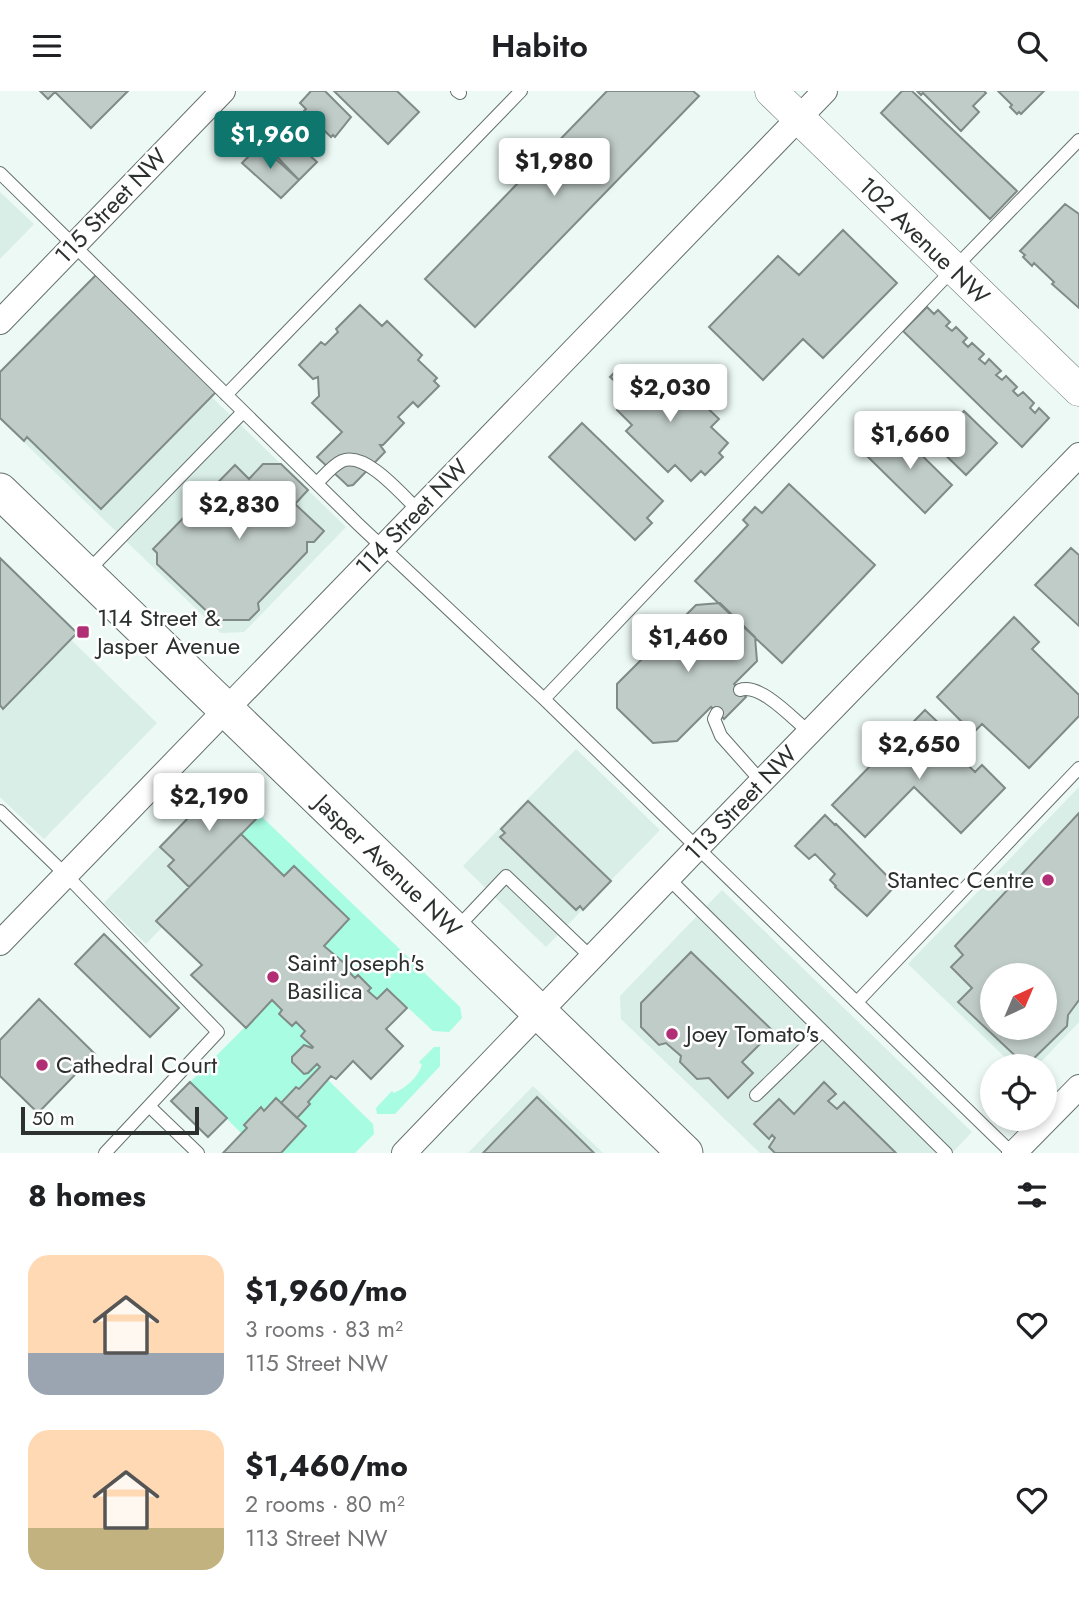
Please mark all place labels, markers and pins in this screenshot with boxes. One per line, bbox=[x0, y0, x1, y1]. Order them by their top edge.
pin: $1,960 bbox=[213, 111, 327, 171]
pin: $1,980 bbox=[497, 139, 611, 198]
pin: $2,030 bbox=[613, 365, 727, 424]
pin: $1,660 bbox=[853, 411, 967, 471]
pin: $2,830 bbox=[182, 482, 296, 541]
place label: 114 Street & Jasper Avenue bbox=[94, 600, 240, 663]
pin: $1,460 bbox=[631, 615, 745, 674]
marker: 114 Street & Jasper Avenue bbox=[75, 624, 91, 640]
pin: $2,650 bbox=[862, 721, 976, 781]
pin: $2,190 bbox=[152, 773, 266, 833]
place label: Stantec Centre bbox=[887, 862, 1034, 897]
marker: Stantec Centre bbox=[1040, 872, 1056, 888]
place label: Saint Joseph's Basilica bbox=[287, 945, 424, 1008]
marker: Saint Joseph's Basilica bbox=[265, 969, 281, 985]
place label: Joey Tomato's bbox=[683, 1016, 819, 1051]
marker: Joey Tomato's bbox=[664, 1026, 680, 1042]
place label: Cathedral Court bbox=[56, 1047, 217, 1082]
marker: Cathedral Court bbox=[34, 1057, 50, 1073]

